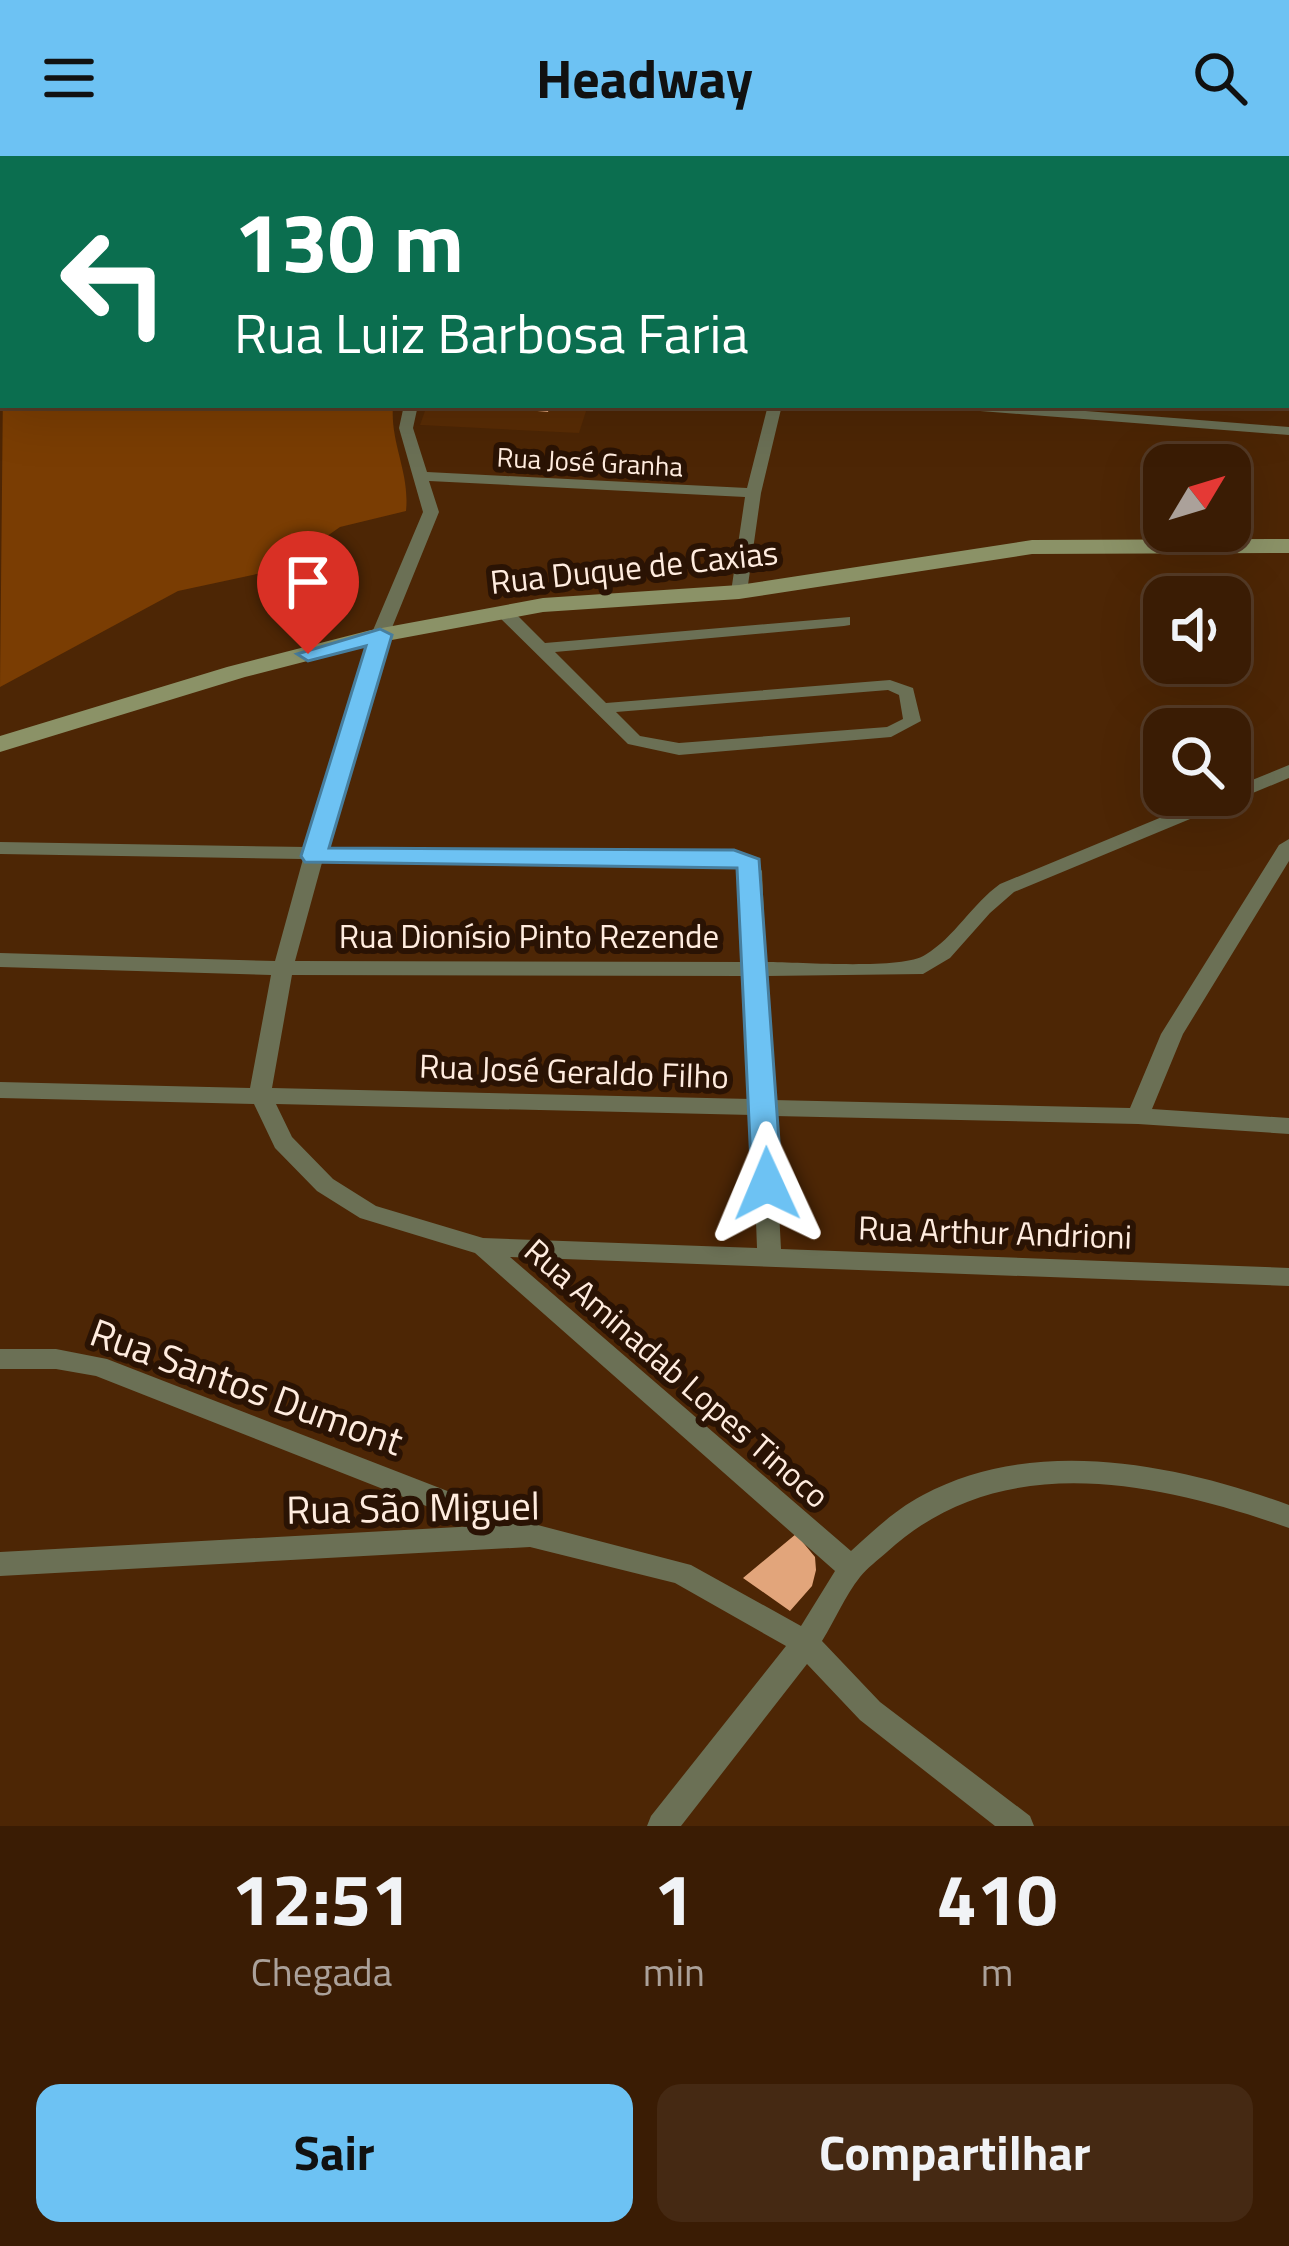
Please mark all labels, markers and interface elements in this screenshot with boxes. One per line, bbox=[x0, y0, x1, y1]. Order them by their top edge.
text: Headway bbox=[536, 37, 753, 119]
icon: menu bbox=[36, 45, 102, 111]
icon: search bbox=[1187, 45, 1253, 111]
text: 130 m bbox=[234, 177, 464, 305]
icon: left bbox=[36, 204, 192, 360]
text: Rua Luiz Barbosa Faria bbox=[234, 292, 748, 374]
street label: Rua José Granha bbox=[496, 436, 685, 486]
north arrow bbox=[1143, 444, 1251, 552]
map controls bbox=[1143, 444, 1251, 816]
street label: Rua Duque de Caxias bbox=[488, 527, 780, 607]
pin bbox=[257, 531, 359, 654]
icon: arrive bbox=[275, 549, 341, 615]
button: sound bbox=[1143, 576, 1251, 684]
button: search bbox=[1143, 708, 1251, 816]
street label: Rua Dionísio Pinto Rezende bbox=[339, 911, 719, 961]
street label: Rua José Geraldo Filho bbox=[418, 1041, 730, 1101]
position arrow bbox=[704, 1121, 830, 1247]
street label: Rua Arthur Andrioni bbox=[857, 1202, 1133, 1262]
street label: Rua Aminadab Lopes Tinoco bbox=[513, 1226, 841, 1520]
street label: Rua Santos Dumont bbox=[82, 1302, 412, 1470]
street label: Rua São Miguel bbox=[286, 1475, 540, 1539]
text: 12:51 bbox=[232, 1843, 411, 1953]
text: 1 bbox=[654, 1843, 694, 1953]
text: 410 bbox=[936, 1843, 1057, 1953]
text: Chegada bbox=[251, 1942, 392, 2001]
text: min bbox=[643, 1942, 705, 2001]
text: m bbox=[981, 1942, 1013, 2001]
button: Sair bbox=[36, 2084, 633, 2222]
button: Compartilhar bbox=[657, 2084, 1253, 2222]

